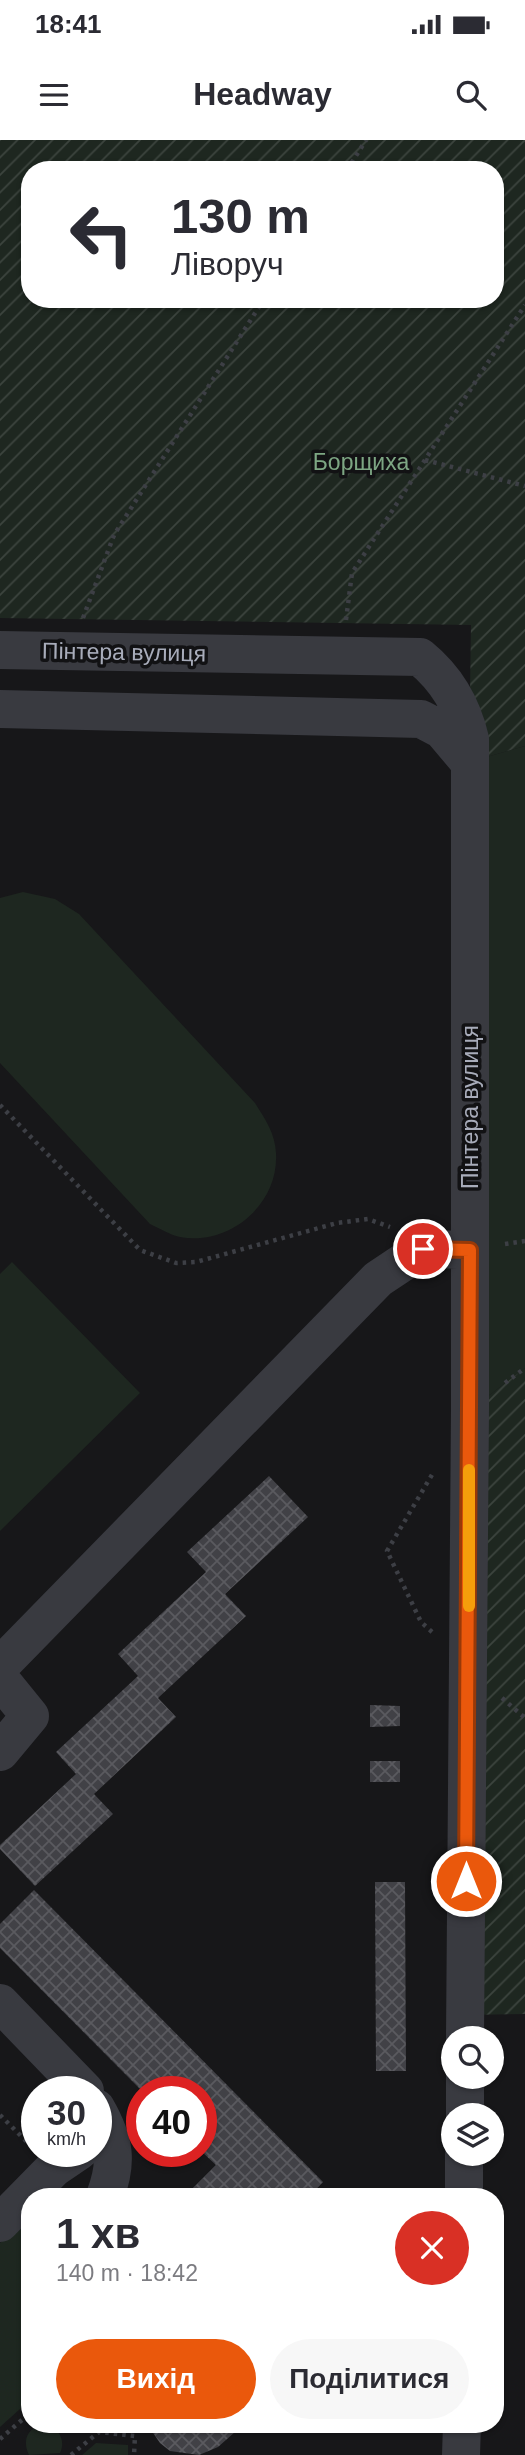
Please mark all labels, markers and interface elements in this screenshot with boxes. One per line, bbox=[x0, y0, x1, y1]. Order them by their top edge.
text: 18:41 bbox=[35, 9, 102, 39]
icon: menu bbox=[35, 76, 73, 114]
text: Headway bbox=[193, 76, 332, 112]
icon: search bbox=[452, 76, 490, 114]
icon: left bbox=[56, 189, 147, 280]
text: 130 m bbox=[171, 189, 310, 243]
text: Ліворуч bbox=[171, 246, 284, 282]
park label: Борщиха bbox=[313, 449, 409, 475]
street label: Пінтера вулиця bbox=[42, 638, 206, 666]
street label: Пінтера вулиця bbox=[457, 1025, 483, 1189]
pin bbox=[393, 1219, 453, 1279]
icon: arrive bbox=[404, 1230, 442, 1268]
position arrow bbox=[429, 1844, 503, 1918]
map controls bbox=[441, 2026, 504, 2166]
button: search bbox=[441, 2026, 504, 2089]
speed limit sign: 40 bbox=[126, 2076, 217, 2167]
text: 30 bbox=[47, 2093, 86, 2132]
button: layers bbox=[441, 2103, 504, 2166]
text: km/h bbox=[47, 2129, 86, 2149]
text: 1 хв bbox=[56, 2210, 140, 2257]
button: close bbox=[395, 2211, 469, 2285]
text: 140 m · 18:42 bbox=[56, 2260, 198, 2286]
button: Вихід bbox=[56, 2339, 256, 2419]
button: Поділитися bbox=[270, 2339, 469, 2419]

